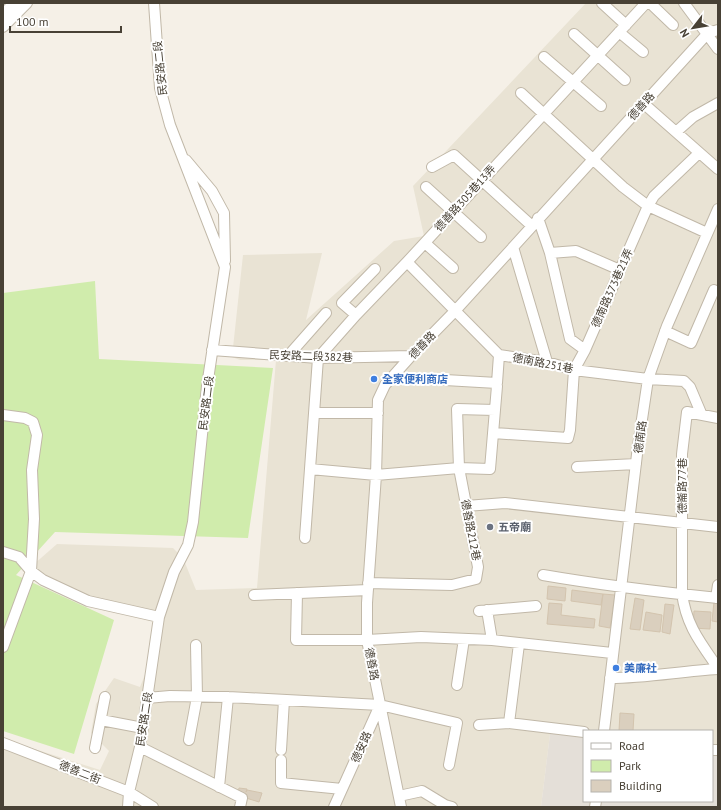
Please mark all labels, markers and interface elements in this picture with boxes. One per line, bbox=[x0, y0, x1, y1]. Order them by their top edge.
scale bar bbox=[10, 8, 121, 34]
north arrow bbox=[673, 8, 713, 48]
text: 100 m bbox=[16, 14, 49, 29]
text: N bbox=[677, 26, 692, 40]
street label: 民安路二段 bbox=[150, 40, 170, 96]
street label: 德善路 bbox=[625, 89, 657, 123]
street label: 德善路305巷13弄 bbox=[431, 162, 499, 234]
street label: 德南路373巷21弄 bbox=[588, 246, 636, 330]
street label: 德善路 bbox=[406, 328, 438, 362]
street label: 民安路二段382巷 bbox=[269, 348, 353, 364]
street label: 德南路251巷 bbox=[511, 350, 575, 376]
place label: 全家便利商店 bbox=[382, 372, 448, 386]
marker: 全家便利商店 bbox=[369, 374, 379, 384]
street label: 民安路二段 bbox=[196, 375, 216, 431]
street label: 德南路 bbox=[631, 420, 649, 454]
street label: 德崙路77巷 bbox=[675, 458, 689, 514]
street label: 德善路212巷 bbox=[458, 498, 484, 562]
place label: 五帝廟 bbox=[498, 520, 531, 534]
marker: 五帝廟 bbox=[485, 522, 495, 532]
street label: 德善路 bbox=[362, 646, 382, 682]
place label: 美廉社 bbox=[624, 661, 657, 675]
marker: 美廉社 bbox=[611, 663, 621, 673]
street label: 民安路二段 bbox=[133, 691, 155, 747]
street label: 德安路 bbox=[348, 729, 374, 765]
legend bbox=[583, 730, 713, 802]
text: Road bbox=[619, 738, 644, 753]
street label: 德善二街 bbox=[57, 758, 103, 786]
text: Park bbox=[619, 758, 641, 773]
text: Building bbox=[619, 778, 662, 793]

